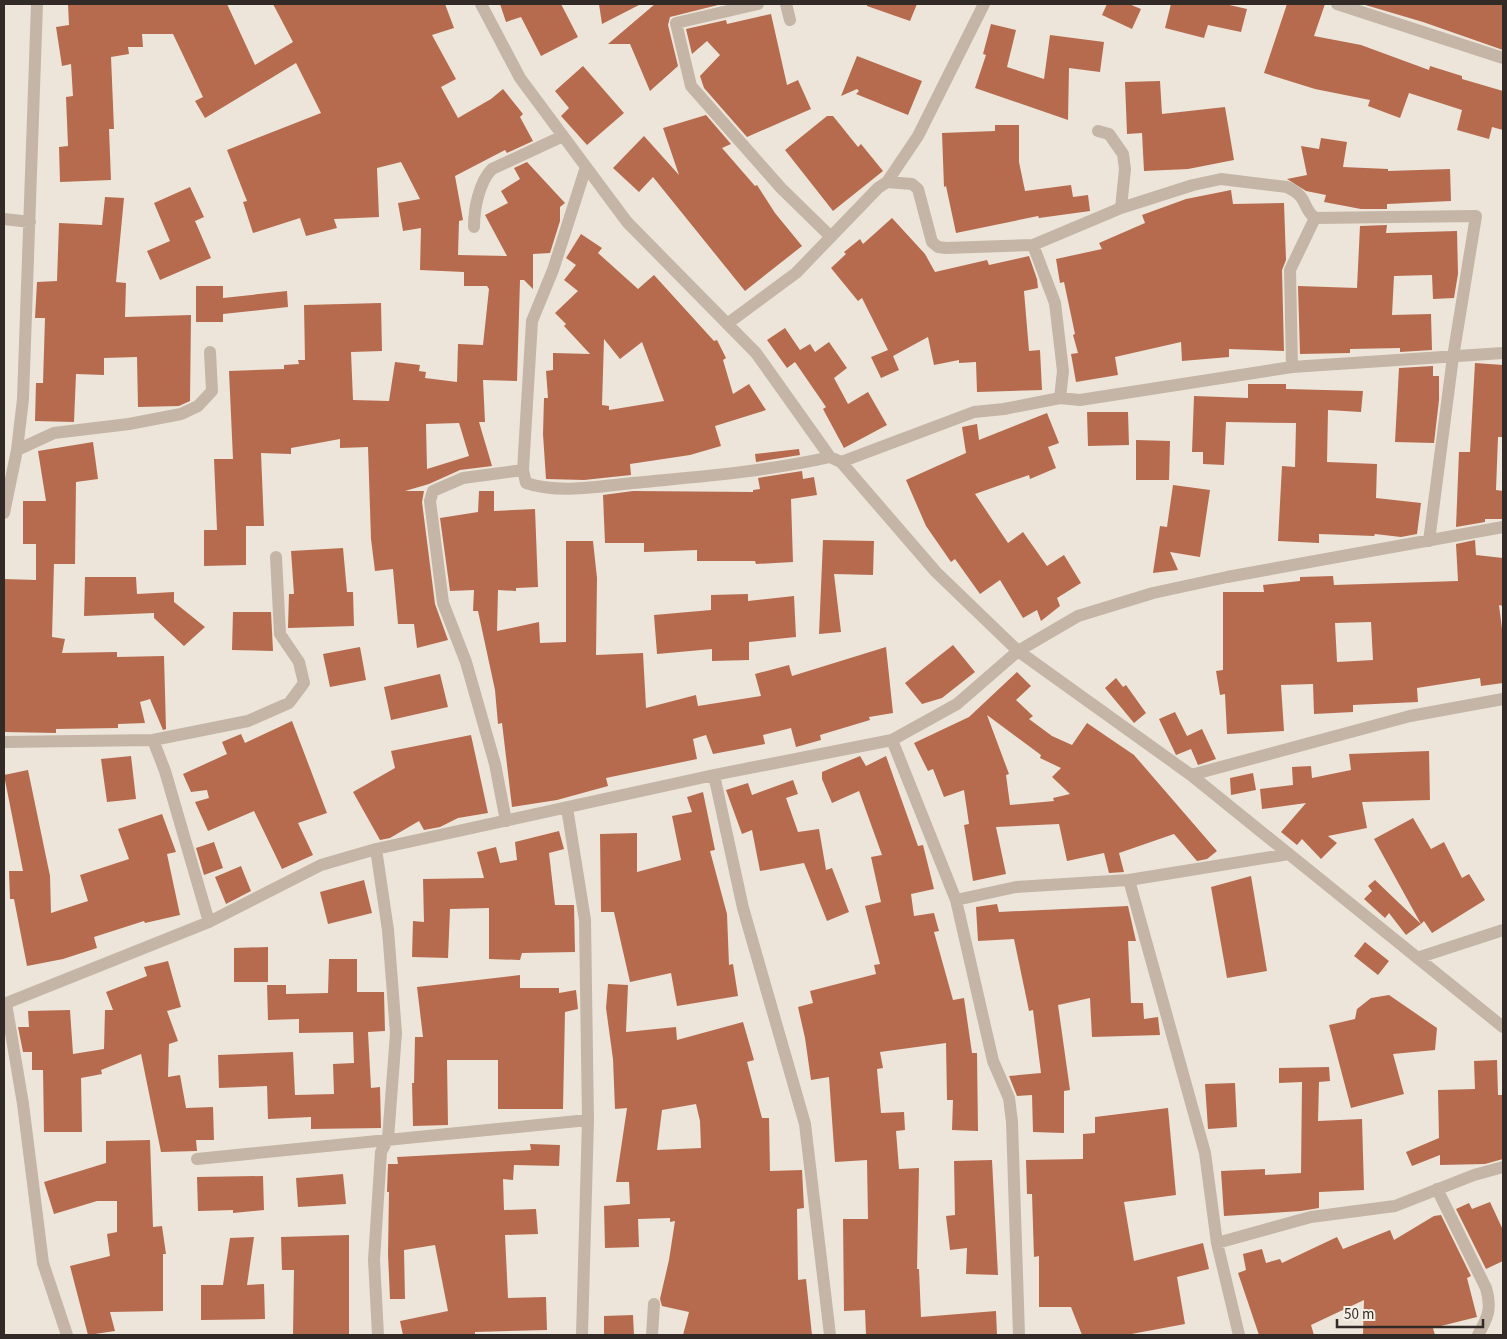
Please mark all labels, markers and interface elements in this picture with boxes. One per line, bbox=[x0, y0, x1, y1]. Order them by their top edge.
scale bar bbox=[1337, 1296, 1483, 1328]
text: 50 m bbox=[1344, 1304, 1374, 1325]

